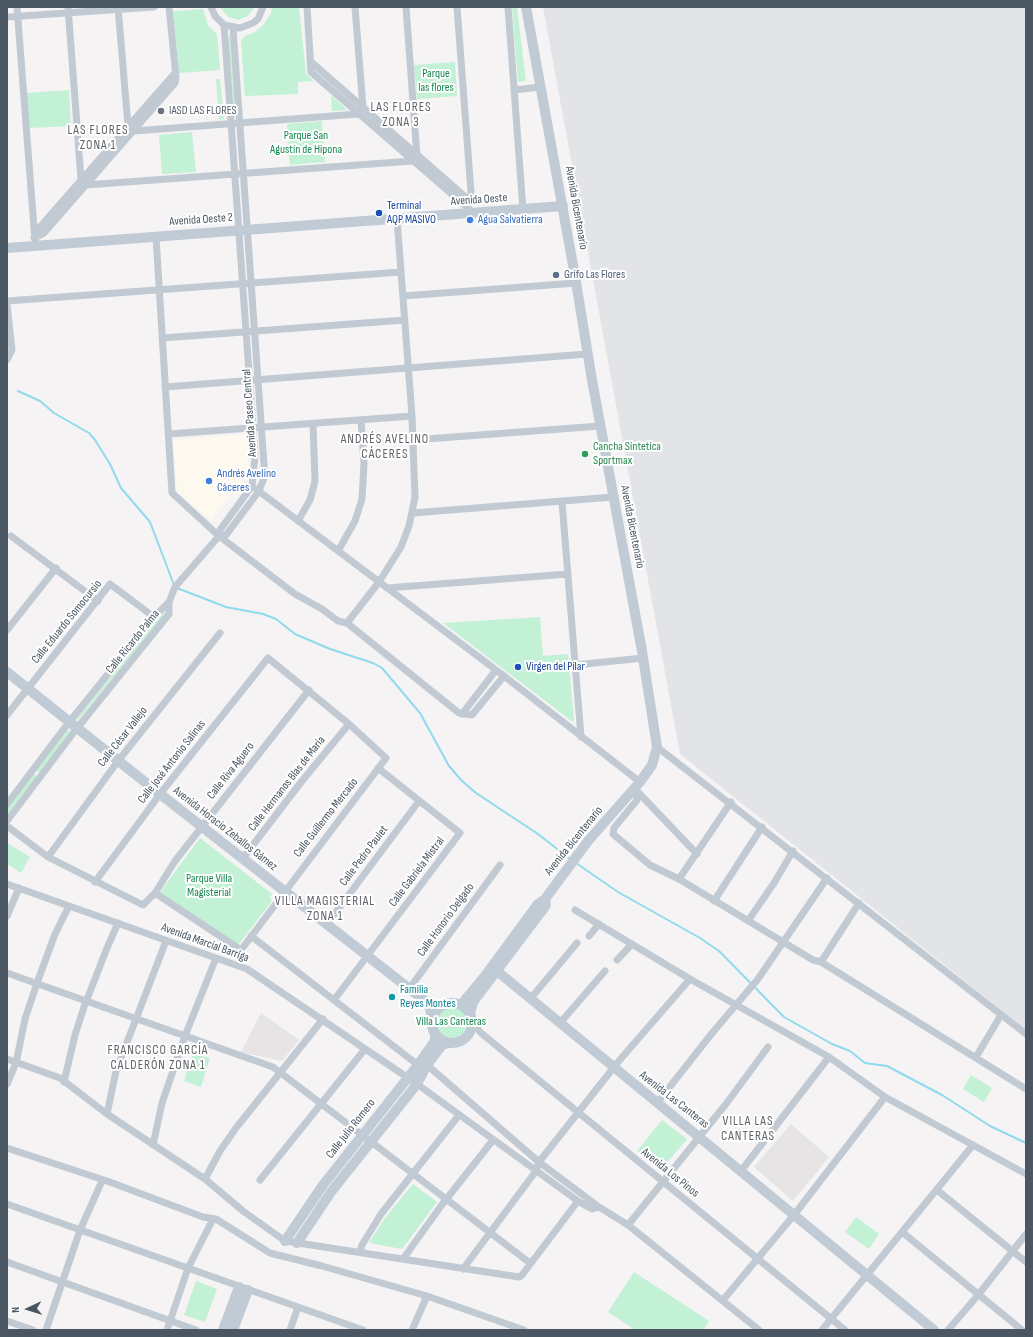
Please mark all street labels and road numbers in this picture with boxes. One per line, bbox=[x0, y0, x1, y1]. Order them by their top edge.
street label: Avenida Bicentenario bbox=[562, 165, 590, 251]
street label: Avenida Oeste bbox=[450, 191, 508, 209]
street label: Avenida Oeste 2 bbox=[169, 211, 233, 229]
street label: Avenida Paseo Central bbox=[240, 368, 260, 458]
street label: Avenida Bicentenario bbox=[617, 484, 647, 570]
street label: Calle Eduardo Somocursio bbox=[29, 577, 105, 667]
street label: Calle Ricardo Palma bbox=[103, 607, 163, 677]
street label: Calle César Vallejo bbox=[95, 704, 151, 770]
street label: Calle José Antonio Salinas bbox=[135, 717, 209, 807]
street label: Calle Hermanos Blas de María bbox=[245, 734, 329, 834]
street label: Calle Riva Aguero bbox=[204, 740, 258, 802]
street label: Calle Guillermo Mercado bbox=[291, 776, 361, 860]
street label: Avenida Horacio Zeballos Gámez bbox=[170, 784, 280, 874]
street label: Avenida Bicentenario bbox=[542, 804, 606, 878]
street label: Calle Pedro Paulet bbox=[337, 823, 391, 889]
street label: Calle Gabriela Mistral bbox=[386, 834, 448, 910]
street label: Calle Honorio Delgado bbox=[414, 880, 478, 960]
street label: Avenida Marcial Barriga bbox=[159, 920, 251, 966]
street label: Avenida Las Canteras bbox=[636, 1068, 712, 1132]
street label: Calle Julio Romero bbox=[323, 1096, 379, 1162]
street label: Avenida Los Pinos bbox=[638, 1145, 702, 1201]

